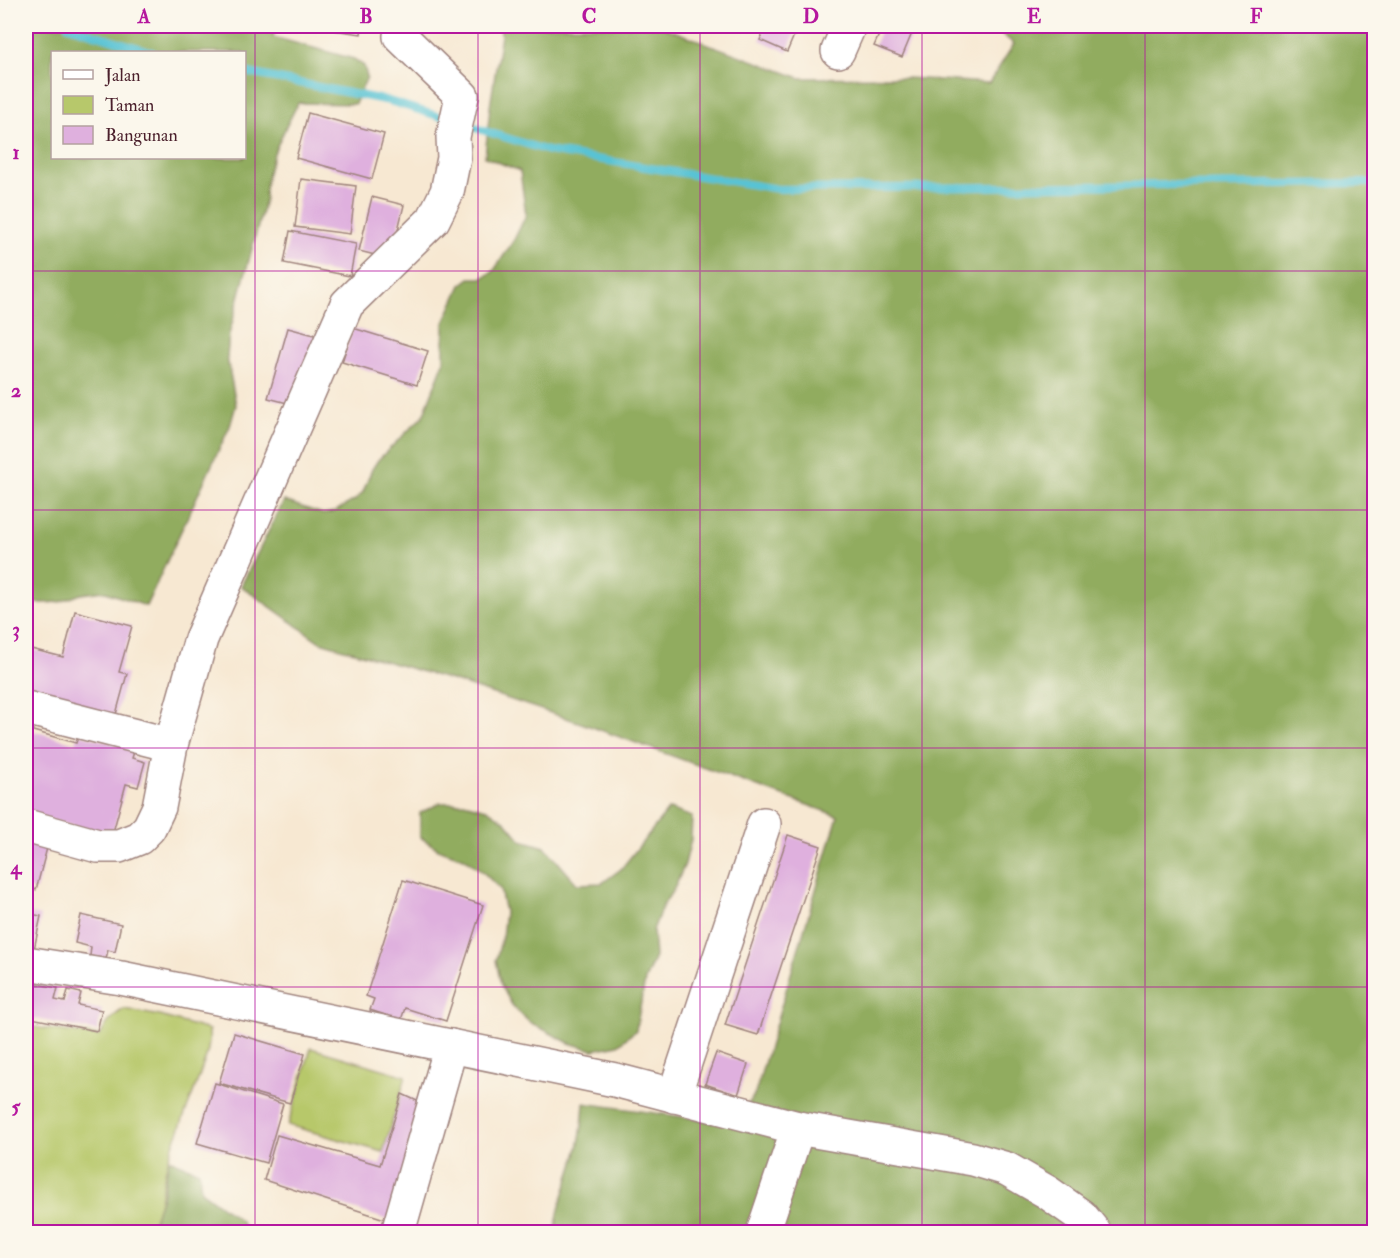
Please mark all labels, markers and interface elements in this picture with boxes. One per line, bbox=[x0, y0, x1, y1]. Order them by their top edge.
text: A bbox=[137, 4, 151, 29]
text: B bbox=[359, 4, 373, 29]
text: C bbox=[582, 4, 596, 29]
text: D bbox=[803, 4, 819, 29]
text: E bbox=[1027, 4, 1042, 29]
text: F bbox=[1250, 4, 1263, 29]
legend bbox=[51, 51, 246, 159]
text: Jalan bbox=[104, 64, 141, 87]
text: Taman bbox=[105, 94, 154, 117]
text: Bangunan bbox=[105, 124, 178, 147]
text: 1 bbox=[12, 140, 20, 165]
text: 2 bbox=[11, 378, 21, 403]
text: 3 bbox=[12, 617, 20, 642]
text: 4 bbox=[10, 855, 23, 880]
text: 5 bbox=[12, 1094, 22, 1119]

